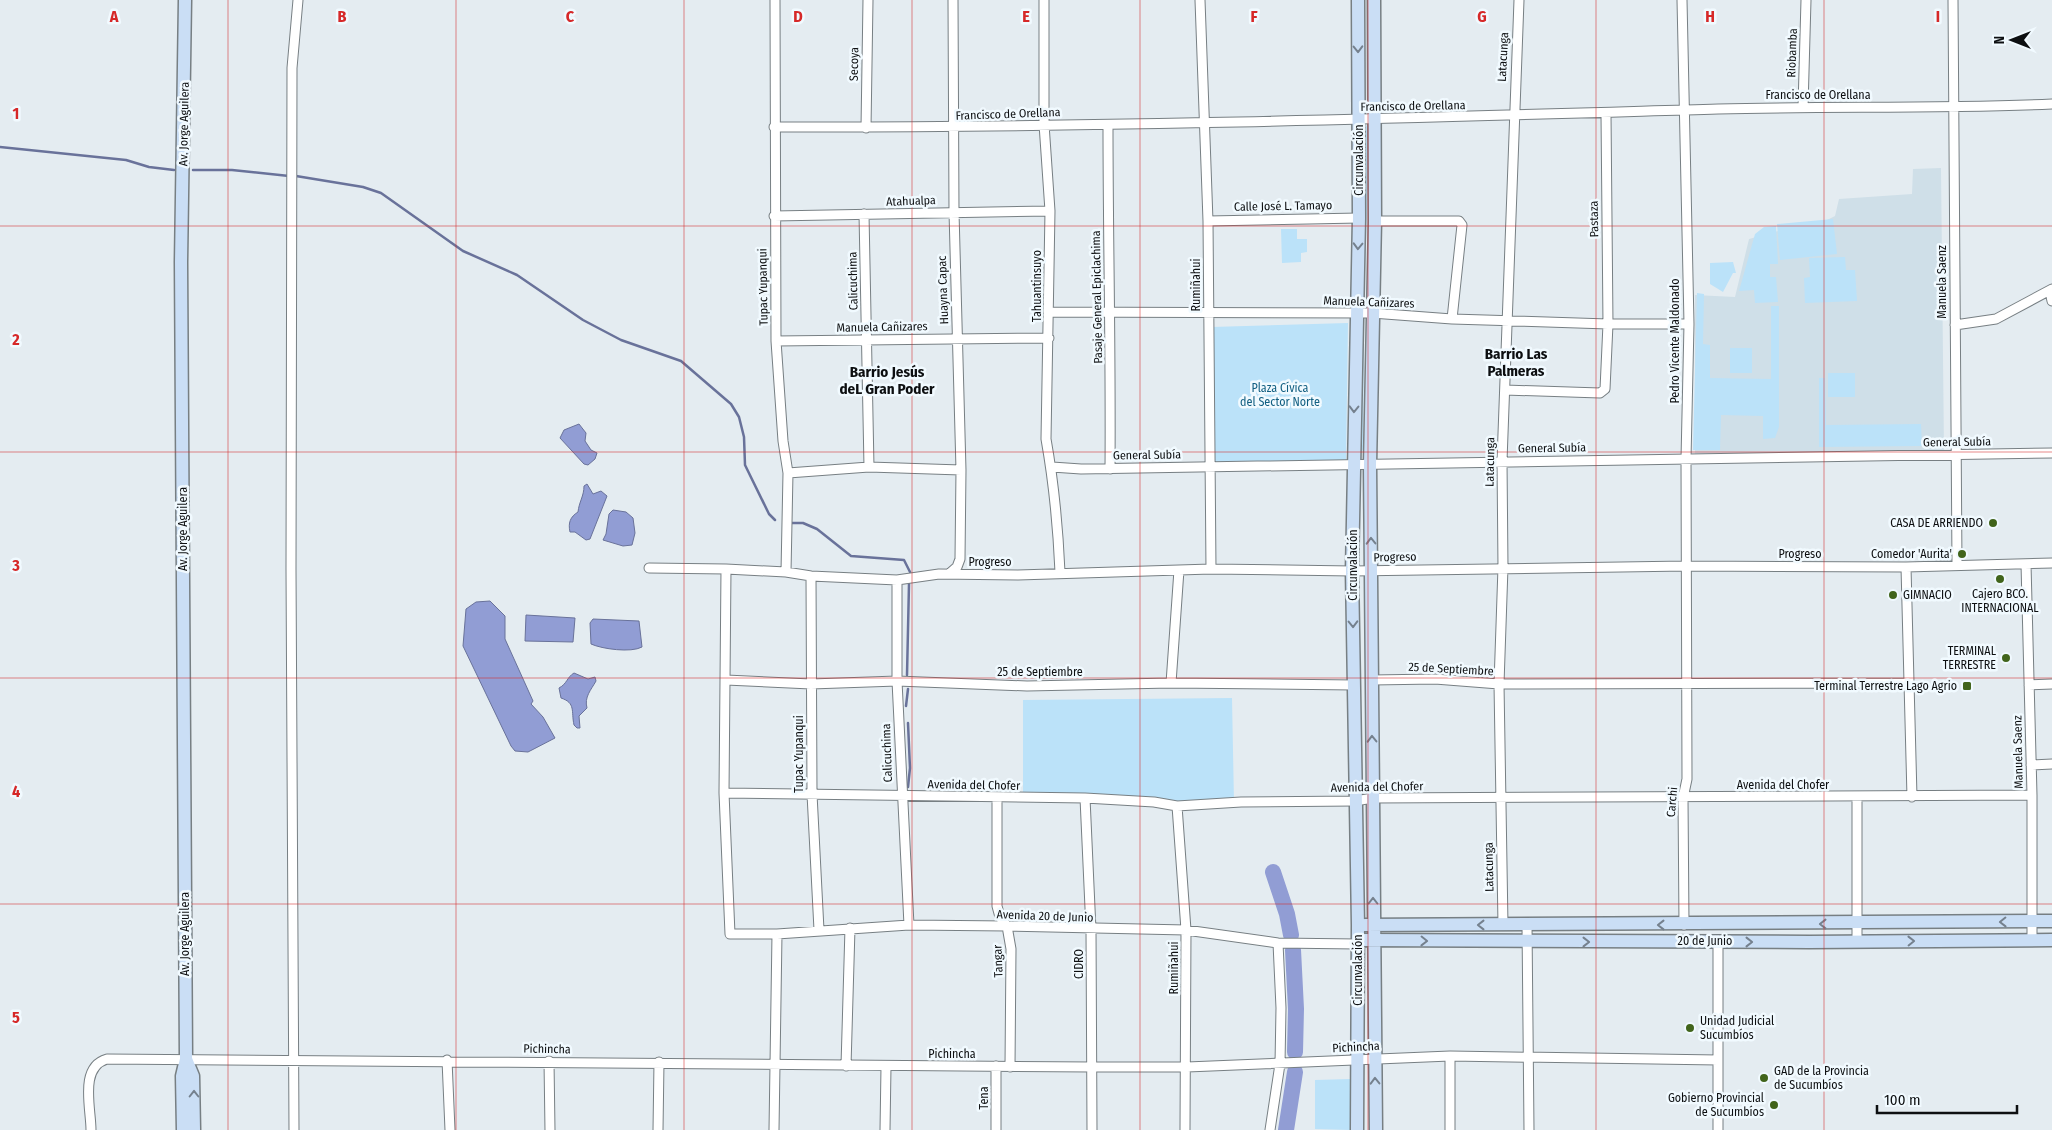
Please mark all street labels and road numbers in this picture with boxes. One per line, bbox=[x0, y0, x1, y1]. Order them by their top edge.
street label: Riobamba bbox=[1784, 28, 1800, 78]
street label: Latacunga bbox=[1495, 32, 1511, 82]
street label: Secoya bbox=[847, 47, 861, 81]
street label: Av. Jorge Aguilera bbox=[176, 82, 192, 166]
street label: Francisco de Orellana bbox=[1765, 88, 1871, 102]
street label: Francisco de Orellana bbox=[1360, 98, 1466, 114]
street label: Francisco de Orellana bbox=[955, 105, 1061, 123]
street label: Circunvalación bbox=[1352, 124, 1366, 196]
street label: Atahualpa bbox=[886, 193, 936, 209]
street label: Calle José L. Tamayo bbox=[1234, 198, 1332, 214]
street label: Pastaza bbox=[1587, 200, 1601, 238]
street label: Pasaje General Epiclachima bbox=[1089, 230, 1105, 364]
street label: Manuela Saenz bbox=[1935, 245, 1949, 319]
street label: Tupac Yupanqui bbox=[755, 248, 771, 326]
street label: Tahuantinsuyo bbox=[1030, 250, 1044, 322]
street label: Calicuchima bbox=[845, 251, 861, 311]
street label: Huayna Capac bbox=[935, 255, 951, 325]
street label: Rumiñahui bbox=[1189, 259, 1203, 311]
street label: Pedro Vicente Maldonado bbox=[1668, 278, 1682, 404]
street label: Manuela Cañizares bbox=[1323, 293, 1415, 311]
street label: Manuela Cañizares bbox=[836, 319, 928, 335]
street label: General Subía bbox=[1923, 434, 1991, 450]
street label: Latacunga bbox=[1483, 437, 1497, 487]
street label: General Subía bbox=[1518, 440, 1586, 456]
street label: General Subía bbox=[1113, 447, 1181, 463]
street label: Av. Jorge Aguilera bbox=[176, 487, 190, 571]
street label: Circunvalación bbox=[1346, 529, 1360, 601]
street label: Progreso bbox=[1778, 547, 1822, 561]
street label: Progreso bbox=[1373, 550, 1417, 564]
street label: Progreso bbox=[968, 555, 1012, 569]
street label: 25 de Septiembre bbox=[1408, 660, 1494, 678]
street label: 25 de Septiembre bbox=[997, 665, 1083, 679]
street label: Tupac Yupanqui bbox=[792, 715, 806, 793]
street label: Manuela Saenz bbox=[2010, 715, 2026, 789]
street label: Calicuchima bbox=[879, 723, 895, 783]
street label: Avenida del Chofer bbox=[928, 777, 1021, 793]
street label: Avenida del Chofer bbox=[1737, 778, 1830, 792]
street label: Avenida del Chofer bbox=[1331, 779, 1424, 795]
street label: Carchi bbox=[1664, 786, 1680, 818]
street label: Latacunga bbox=[1482, 842, 1496, 892]
street label: Av. Jorge Aguilera bbox=[178, 892, 192, 976]
street label: Avenida 20 de Junio bbox=[996, 907, 1094, 925]
street label: Circunvalación bbox=[1351, 934, 1365, 1006]
street label: 20 de Junio bbox=[1678, 934, 1732, 948]
street label: Rumiñahui bbox=[1167, 942, 1181, 994]
street label: Tangar bbox=[990, 944, 1006, 978]
street label: CIDRO bbox=[1072, 949, 1086, 979]
street label: Pichincha bbox=[1332, 1039, 1380, 1055]
street label: Pichincha bbox=[523, 1042, 571, 1056]
street label: Pichincha bbox=[928, 1047, 976, 1061]
street label: Tena bbox=[977, 1086, 991, 1110]

